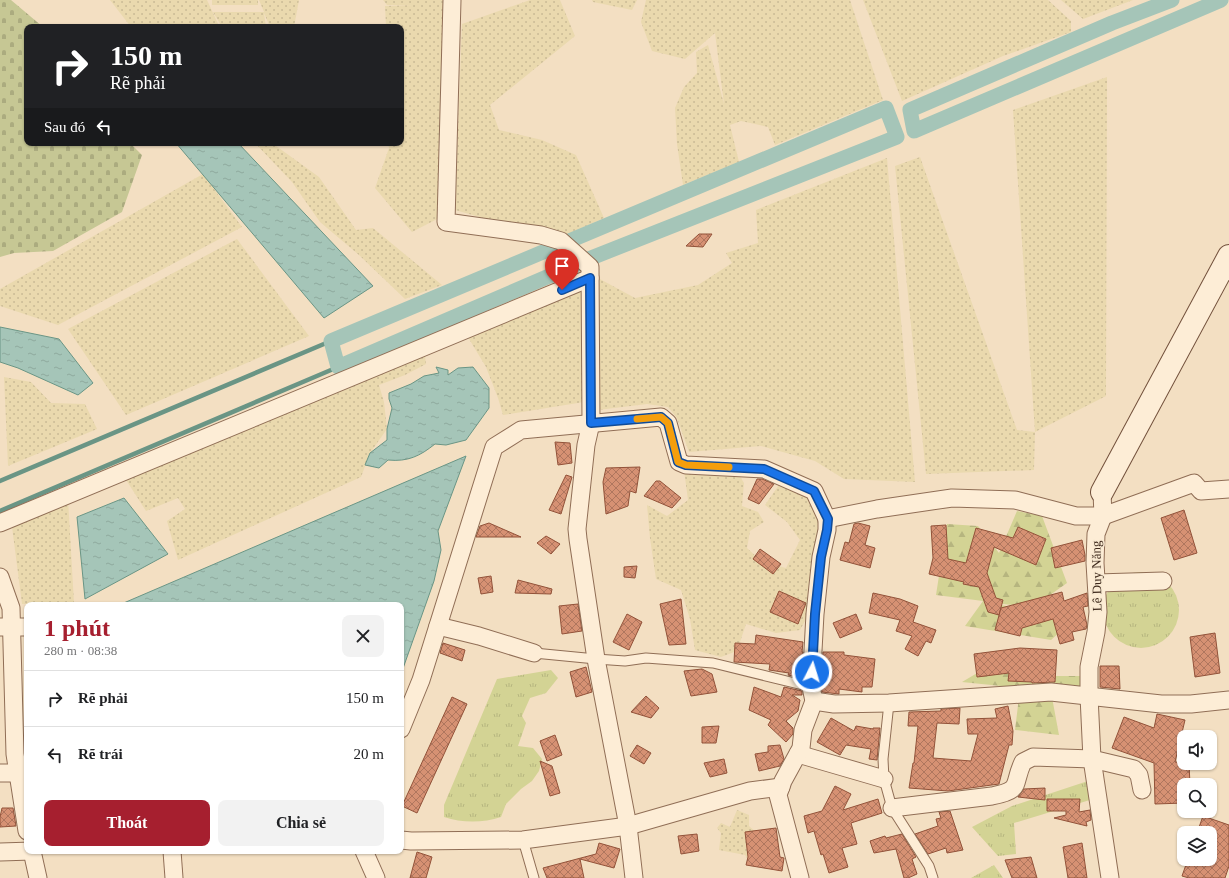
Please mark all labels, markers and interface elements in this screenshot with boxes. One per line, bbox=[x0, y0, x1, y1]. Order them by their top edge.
icon: right bbox=[44, 40, 96, 92]
text: 150 m bbox=[110, 40, 182, 71]
text: Rẽ phải bbox=[110, 73, 166, 93]
icon: left bbox=[93, 116, 115, 138]
text: Sau đó bbox=[44, 119, 85, 135]
pin bbox=[545, 249, 579, 290]
icon: arrive bbox=[551, 255, 573, 277]
street label: Lê Duy Năng bbox=[1088, 540, 1105, 611]
text: 1 phút bbox=[44, 615, 110, 641]
button: close bbox=[342, 615, 384, 657]
text: 280 m · 08:38 bbox=[44, 643, 117, 658]
position arrow bbox=[791, 651, 833, 693]
icon: right bbox=[44, 688, 66, 710]
text: Rẽ phải bbox=[78, 690, 128, 706]
text: 150 m bbox=[346, 690, 384, 706]
map controls bbox=[1177, 730, 1217, 866]
button: sound bbox=[1177, 730, 1217, 770]
icon: left bbox=[44, 744, 66, 766]
text: Rẽ trái bbox=[78, 746, 123, 762]
text: 20 m bbox=[354, 746, 384, 762]
button: search bbox=[1177, 778, 1217, 818]
button: Thoát bbox=[44, 800, 210, 846]
button: Chia sẻ bbox=[218, 800, 384, 846]
button: layers bbox=[1177, 826, 1217, 866]

